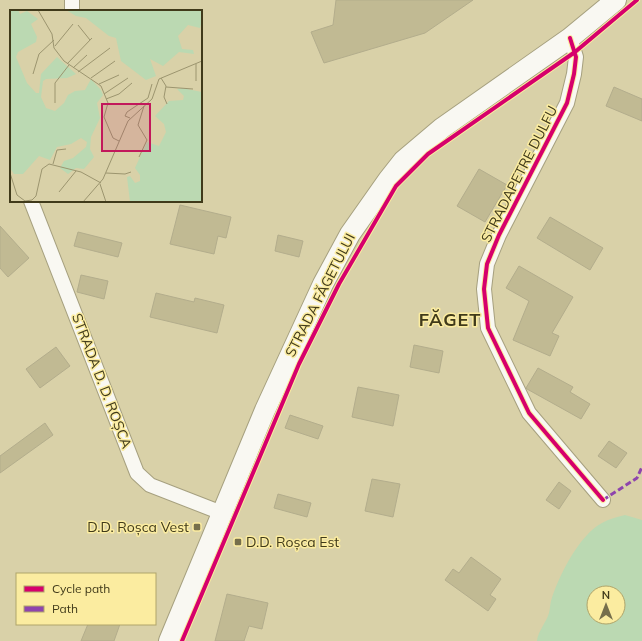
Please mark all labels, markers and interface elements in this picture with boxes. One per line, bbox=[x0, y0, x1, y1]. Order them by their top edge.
inset map bbox=[10, 10, 202, 202]
street label: STRADAPETRE DULFU bbox=[477, 103, 561, 245]
street label: STRADA FĂGETULUI bbox=[281, 230, 359, 360]
district label: FĂGET bbox=[419, 308, 481, 331]
street label: STRADA D. D. ROȘCA bbox=[68, 311, 136, 452]
place label: D.D. Roșca Vest bbox=[87, 518, 189, 536]
marker: D.D. Roșca Vest bbox=[192, 522, 202, 532]
place label: D.D. Roșca Est bbox=[246, 533, 339, 551]
marker: D.D. Roșca Est bbox=[233, 537, 243, 547]
legend bbox=[16, 573, 156, 625]
text: Cycle path bbox=[52, 581, 110, 596]
north arrow bbox=[586, 585, 626, 625]
text: N bbox=[602, 588, 610, 602]
text: Path bbox=[52, 601, 78, 616]

